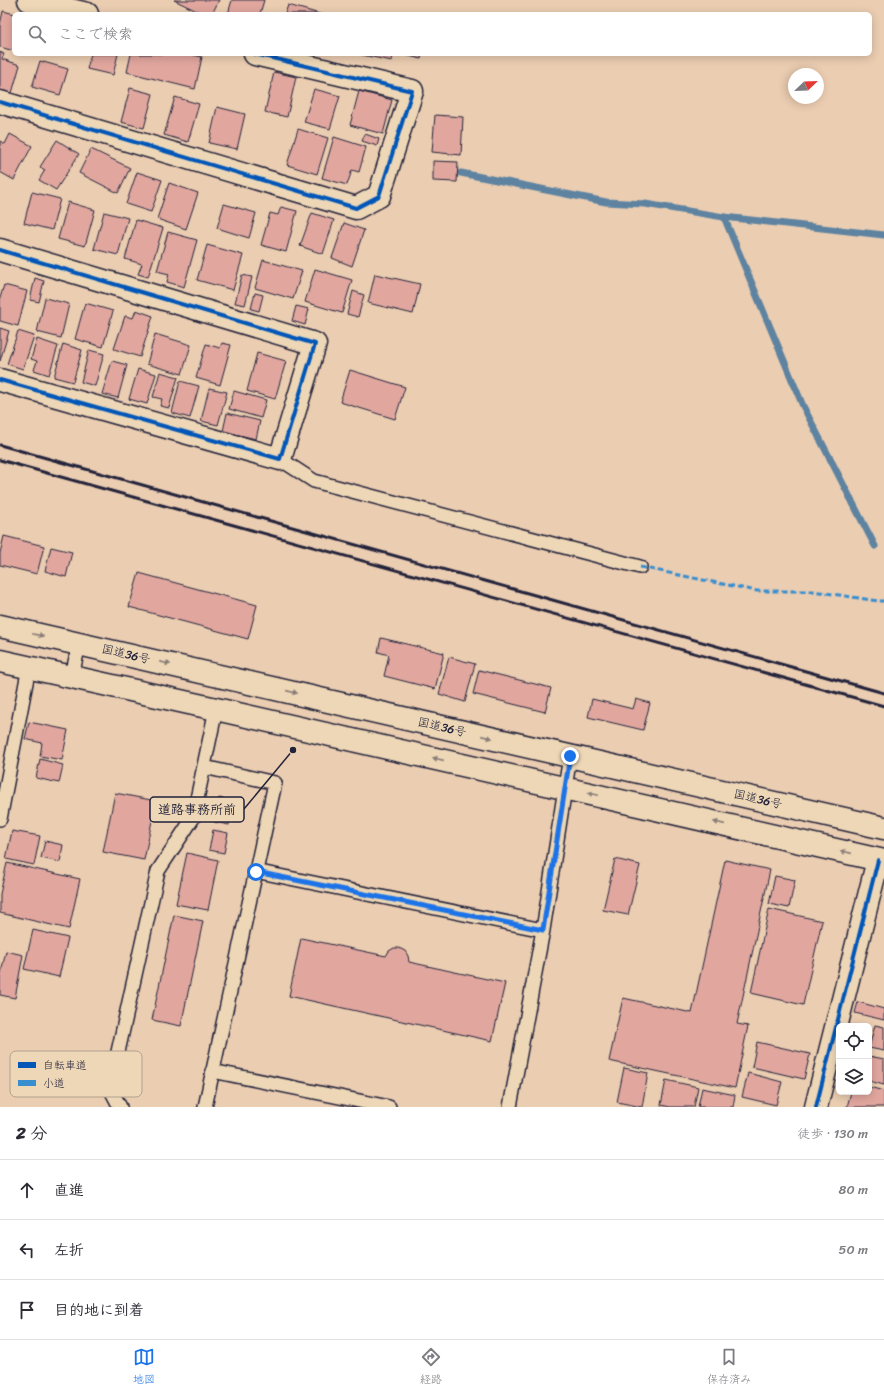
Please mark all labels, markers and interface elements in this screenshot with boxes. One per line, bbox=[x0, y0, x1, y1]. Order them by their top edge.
search box bbox=[12, 12, 872, 56]
text: ここで検索 bbox=[58, 21, 133, 47]
icon: search bbox=[26, 23, 48, 45]
north arrow bbox=[788, 68, 824, 104]
one-way arrow bbox=[32, 632, 44, 638]
street label: 国道36号 bbox=[99, 638, 153, 670]
one-way arrow bbox=[159, 661, 171, 667]
one-way arrow bbox=[285, 690, 298, 696]
street label: 国道36号 bbox=[415, 711, 469, 743]
one-way arrow bbox=[481, 734, 493, 740]
route end bbox=[561, 747, 579, 765]
one-way arrow bbox=[432, 756, 445, 762]
street label: 国道36号 bbox=[731, 783, 785, 815]
one-way arrow bbox=[586, 791, 599, 797]
callout: 道路事務所前 bbox=[150, 797, 244, 822]
text: 道路事務所前 bbox=[158, 798, 236, 821]
one-way arrow bbox=[713, 820, 725, 826]
one-way arrow bbox=[840, 849, 852, 855]
route start bbox=[247, 863, 265, 881]
map controls bbox=[836, 1023, 872, 1095]
button: locate bbox=[836, 1023, 872, 1059]
legend bbox=[10, 1051, 142, 1097]
text: 自転車道 bbox=[43, 1056, 87, 1075]
button: layers bbox=[836, 1059, 872, 1095]
text: 小道 bbox=[43, 1074, 65, 1093]
text: 2 分 bbox=[16, 1118, 47, 1148]
text: 徒歩 · 130 m bbox=[797, 1122, 868, 1145]
text: 直進 bbox=[54, 1177, 84, 1203]
text: 80 m bbox=[839, 1178, 868, 1201]
icon: ahead bbox=[16, 1179, 38, 1201]
text: 左折 bbox=[54, 1237, 84, 1263]
text: 50 m bbox=[838, 1238, 868, 1261]
icon: left bbox=[16, 1239, 38, 1261]
text: 目的地に到着 bbox=[54, 1297, 144, 1323]
icon: arrive bbox=[16, 1299, 38, 1321]
tab: 地図 bbox=[133, 1346, 155, 1389]
tab: 経路 bbox=[420, 1346, 442, 1389]
tab: 保存済み bbox=[707, 1346, 751, 1389]

